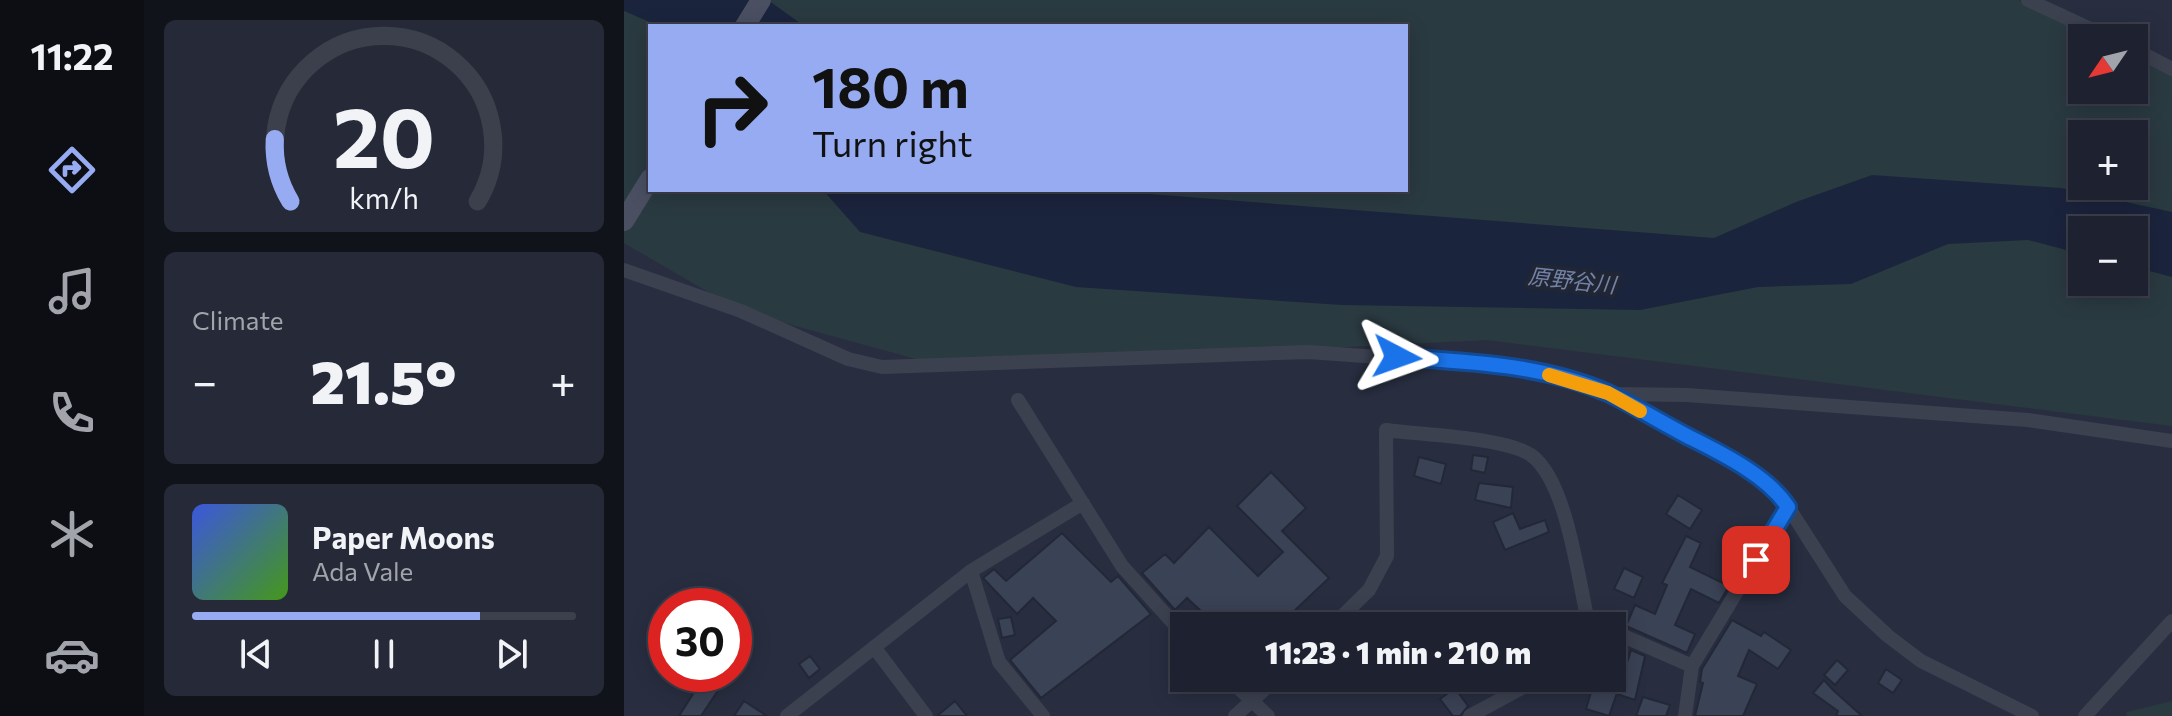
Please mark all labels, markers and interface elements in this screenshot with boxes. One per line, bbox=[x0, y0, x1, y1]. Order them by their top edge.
north arrow bbox=[2068, 24, 2148, 104]
map controls bbox=[2068, 24, 2148, 296]
text: 11:22 bbox=[30, 33, 114, 77]
text: 180 m bbox=[812, 51, 969, 120]
icon: right bbox=[680, 56, 784, 160]
text: 20 bbox=[333, 83, 435, 185]
text: Turn right bbox=[812, 120, 973, 164]
button: + bbox=[2068, 120, 2148, 200]
icon: directions bbox=[44, 142, 100, 198]
text: km/h bbox=[349, 180, 419, 215]
button: − bbox=[2068, 216, 2148, 296]
water label: 原野谷川 bbox=[1527, 262, 1619, 298]
icon: music bbox=[44, 263, 100, 319]
text: Climate bbox=[192, 304, 284, 335]
position arrow bbox=[1355, 315, 1439, 399]
text: 21.5° bbox=[310, 343, 457, 416]
text: − bbox=[192, 353, 217, 407]
text: + bbox=[550, 353, 576, 407]
icon: phone bbox=[44, 385, 100, 441]
icon: climate bbox=[44, 506, 100, 562]
text: Paper Moons bbox=[312, 518, 495, 555]
pin bbox=[1722, 526, 1790, 594]
icon: arrive bbox=[1734, 538, 1778, 582]
text: Ada Vale bbox=[312, 555, 413, 586]
speed limit sign: 30 bbox=[648, 588, 752, 692]
icon: car bbox=[44, 627, 100, 683]
icon: previous bbox=[234, 632, 278, 676]
icon: pause bbox=[362, 632, 406, 676]
icon: next bbox=[490, 632, 534, 676]
text: 11:23 · 1 min · 210 m bbox=[1265, 633, 1531, 670]

